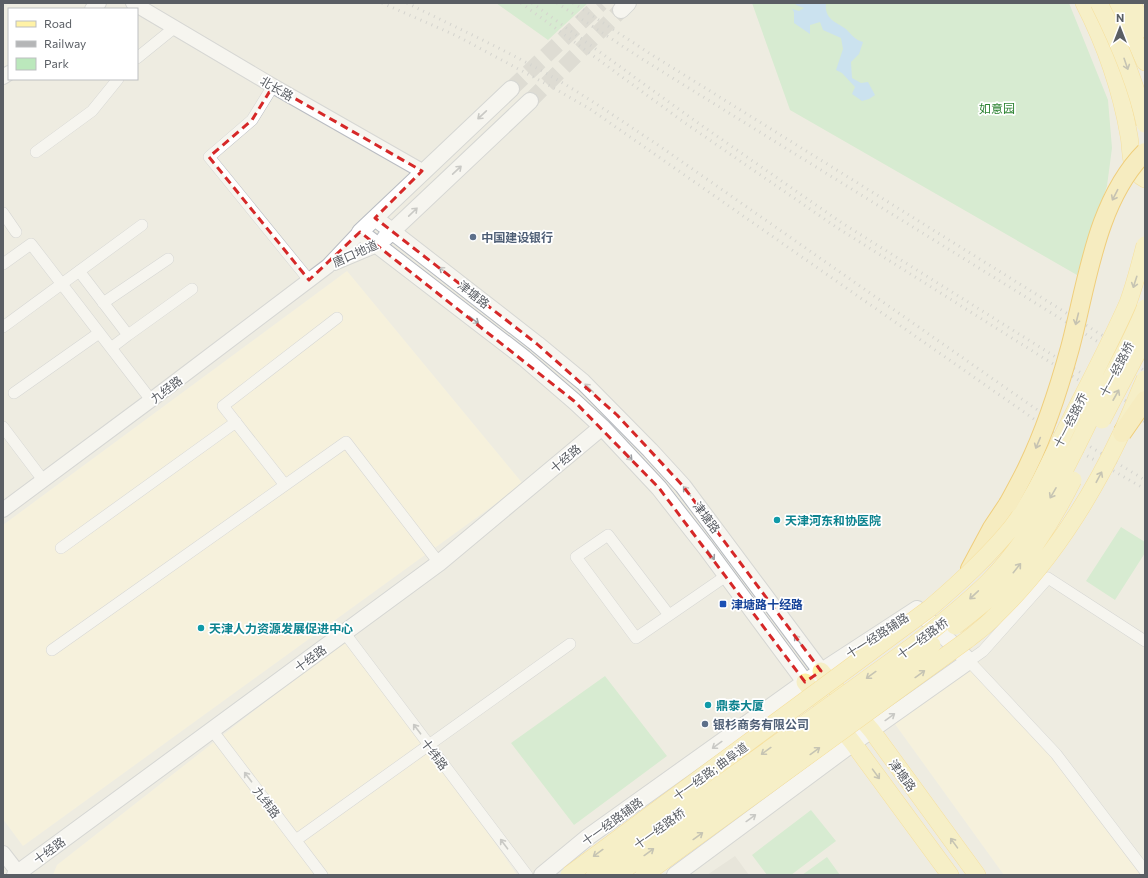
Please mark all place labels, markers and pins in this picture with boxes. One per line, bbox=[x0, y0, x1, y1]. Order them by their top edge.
place label: 中国建设银行 bbox=[481, 230, 553, 244]
marker: 中国建设银行 bbox=[468, 232, 478, 242]
place label: 天津河东和协医院 bbox=[785, 513, 881, 527]
marker: 天津河东和协医院 bbox=[772, 515, 782, 525]
place label: 津塘路十经路 bbox=[731, 597, 803, 611]
marker: 津塘路十经路 bbox=[718, 599, 728, 609]
place label: 天津人力资源发展促进中心 bbox=[209, 621, 353, 635]
marker: 天津人力资源发展促进中心 bbox=[196, 623, 206, 633]
place label: 鼎泰大厦 bbox=[716, 698, 764, 712]
marker: 鼎泰大厦 bbox=[703, 700, 713, 710]
place label: 银杉商务有限公司 bbox=[713, 717, 809, 731]
marker: 银杉商务有限公司 bbox=[700, 719, 710, 729]

